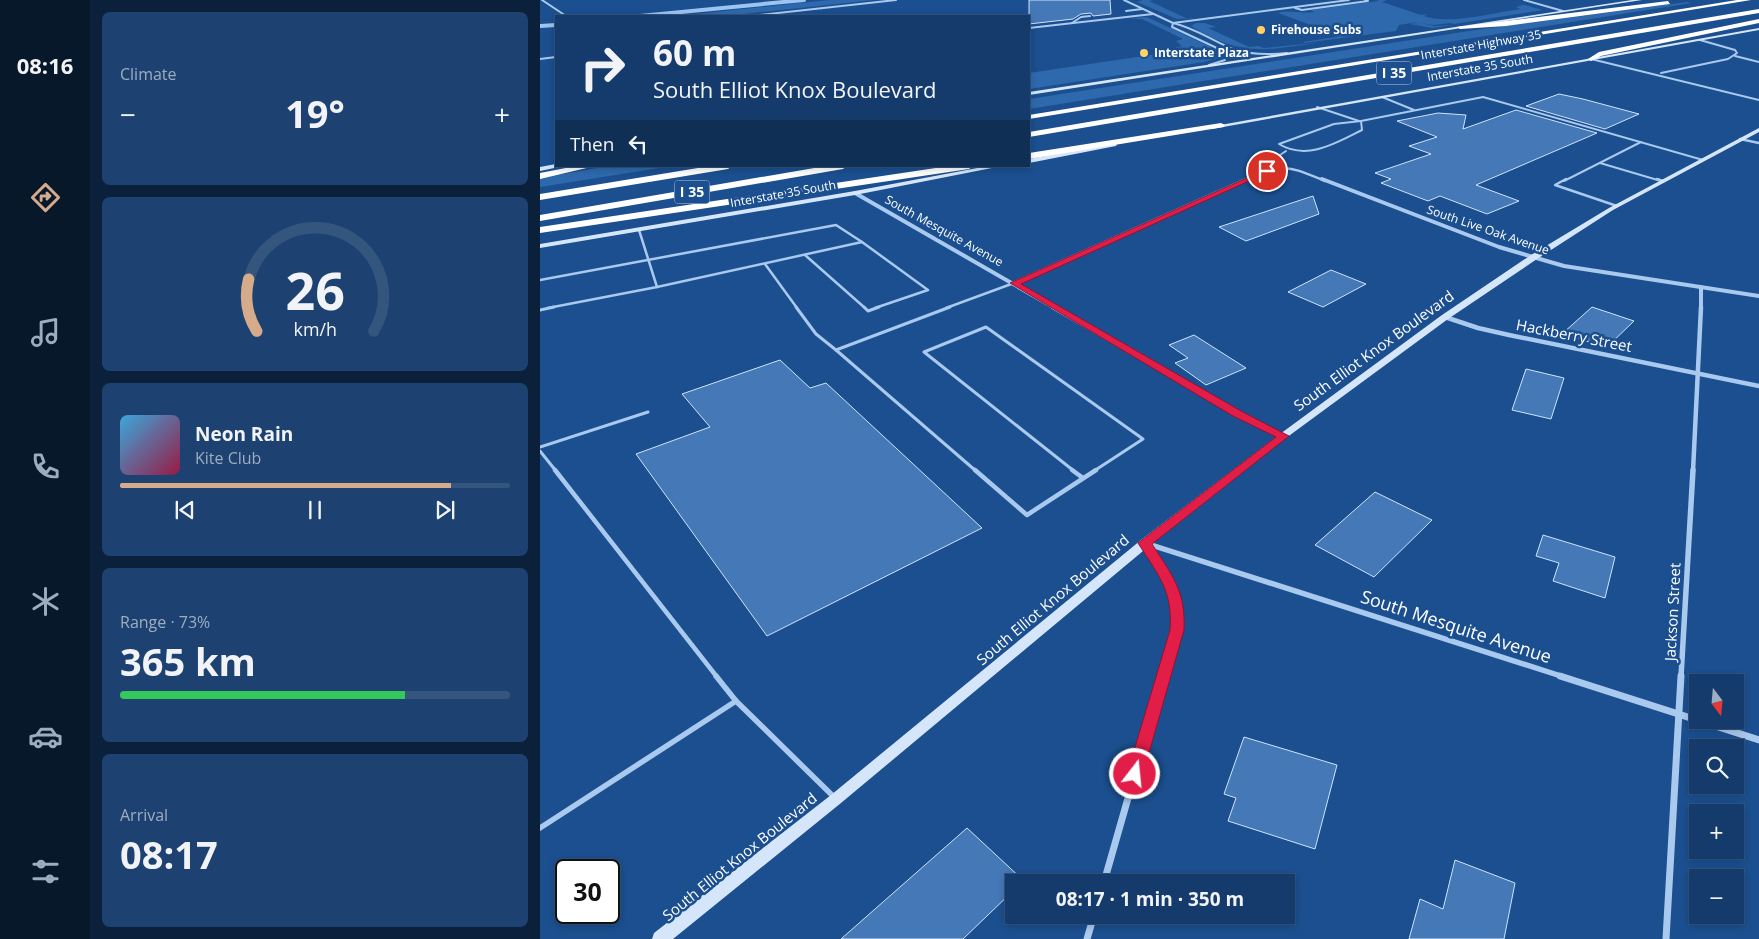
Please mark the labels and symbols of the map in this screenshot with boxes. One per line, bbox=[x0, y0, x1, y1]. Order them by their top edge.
place label: Firehouse Subs bbox=[1271, 21, 1361, 38]
marker: Firehouse Subs bbox=[1255, 24, 1267, 36]
street label: Interstate Highway 35 bbox=[1419, 26, 1543, 63]
place label: Interstate Plaza bbox=[1154, 44, 1249, 61]
marker: Interstate Plaza bbox=[1138, 47, 1150, 59]
street label: Interstate 35 South bbox=[1426, 50, 1534, 85]
road number: I 35 bbox=[1376, 62, 1412, 84]
pin bbox=[1246, 150, 1288, 192]
street label: Interstate 35 South bbox=[729, 176, 837, 211]
road number: I 35 bbox=[674, 180, 710, 203]
street label: South Mesquite Avenue bbox=[882, 191, 1007, 270]
street label: South Live Oak Avenue bbox=[1425, 201, 1552, 259]
street label: South Elliot Knox Boulevard bbox=[1289, 285, 1457, 415]
street label: Hackberry Street bbox=[1515, 314, 1634, 356]
street label: South Elliot Knox Boulevard bbox=[972, 529, 1133, 669]
street label: Jackson Street bbox=[1659, 562, 1685, 664]
street label: South Mesquite Avenue bbox=[1358, 584, 1555, 668]
north arrow bbox=[1689, 674, 1744, 729]
position arrow bbox=[1108, 747, 1160, 799]
street label: South Elliot Knox Boulevard bbox=[658, 788, 821, 925]
speed limit sign: 30 bbox=[555, 859, 620, 924]

